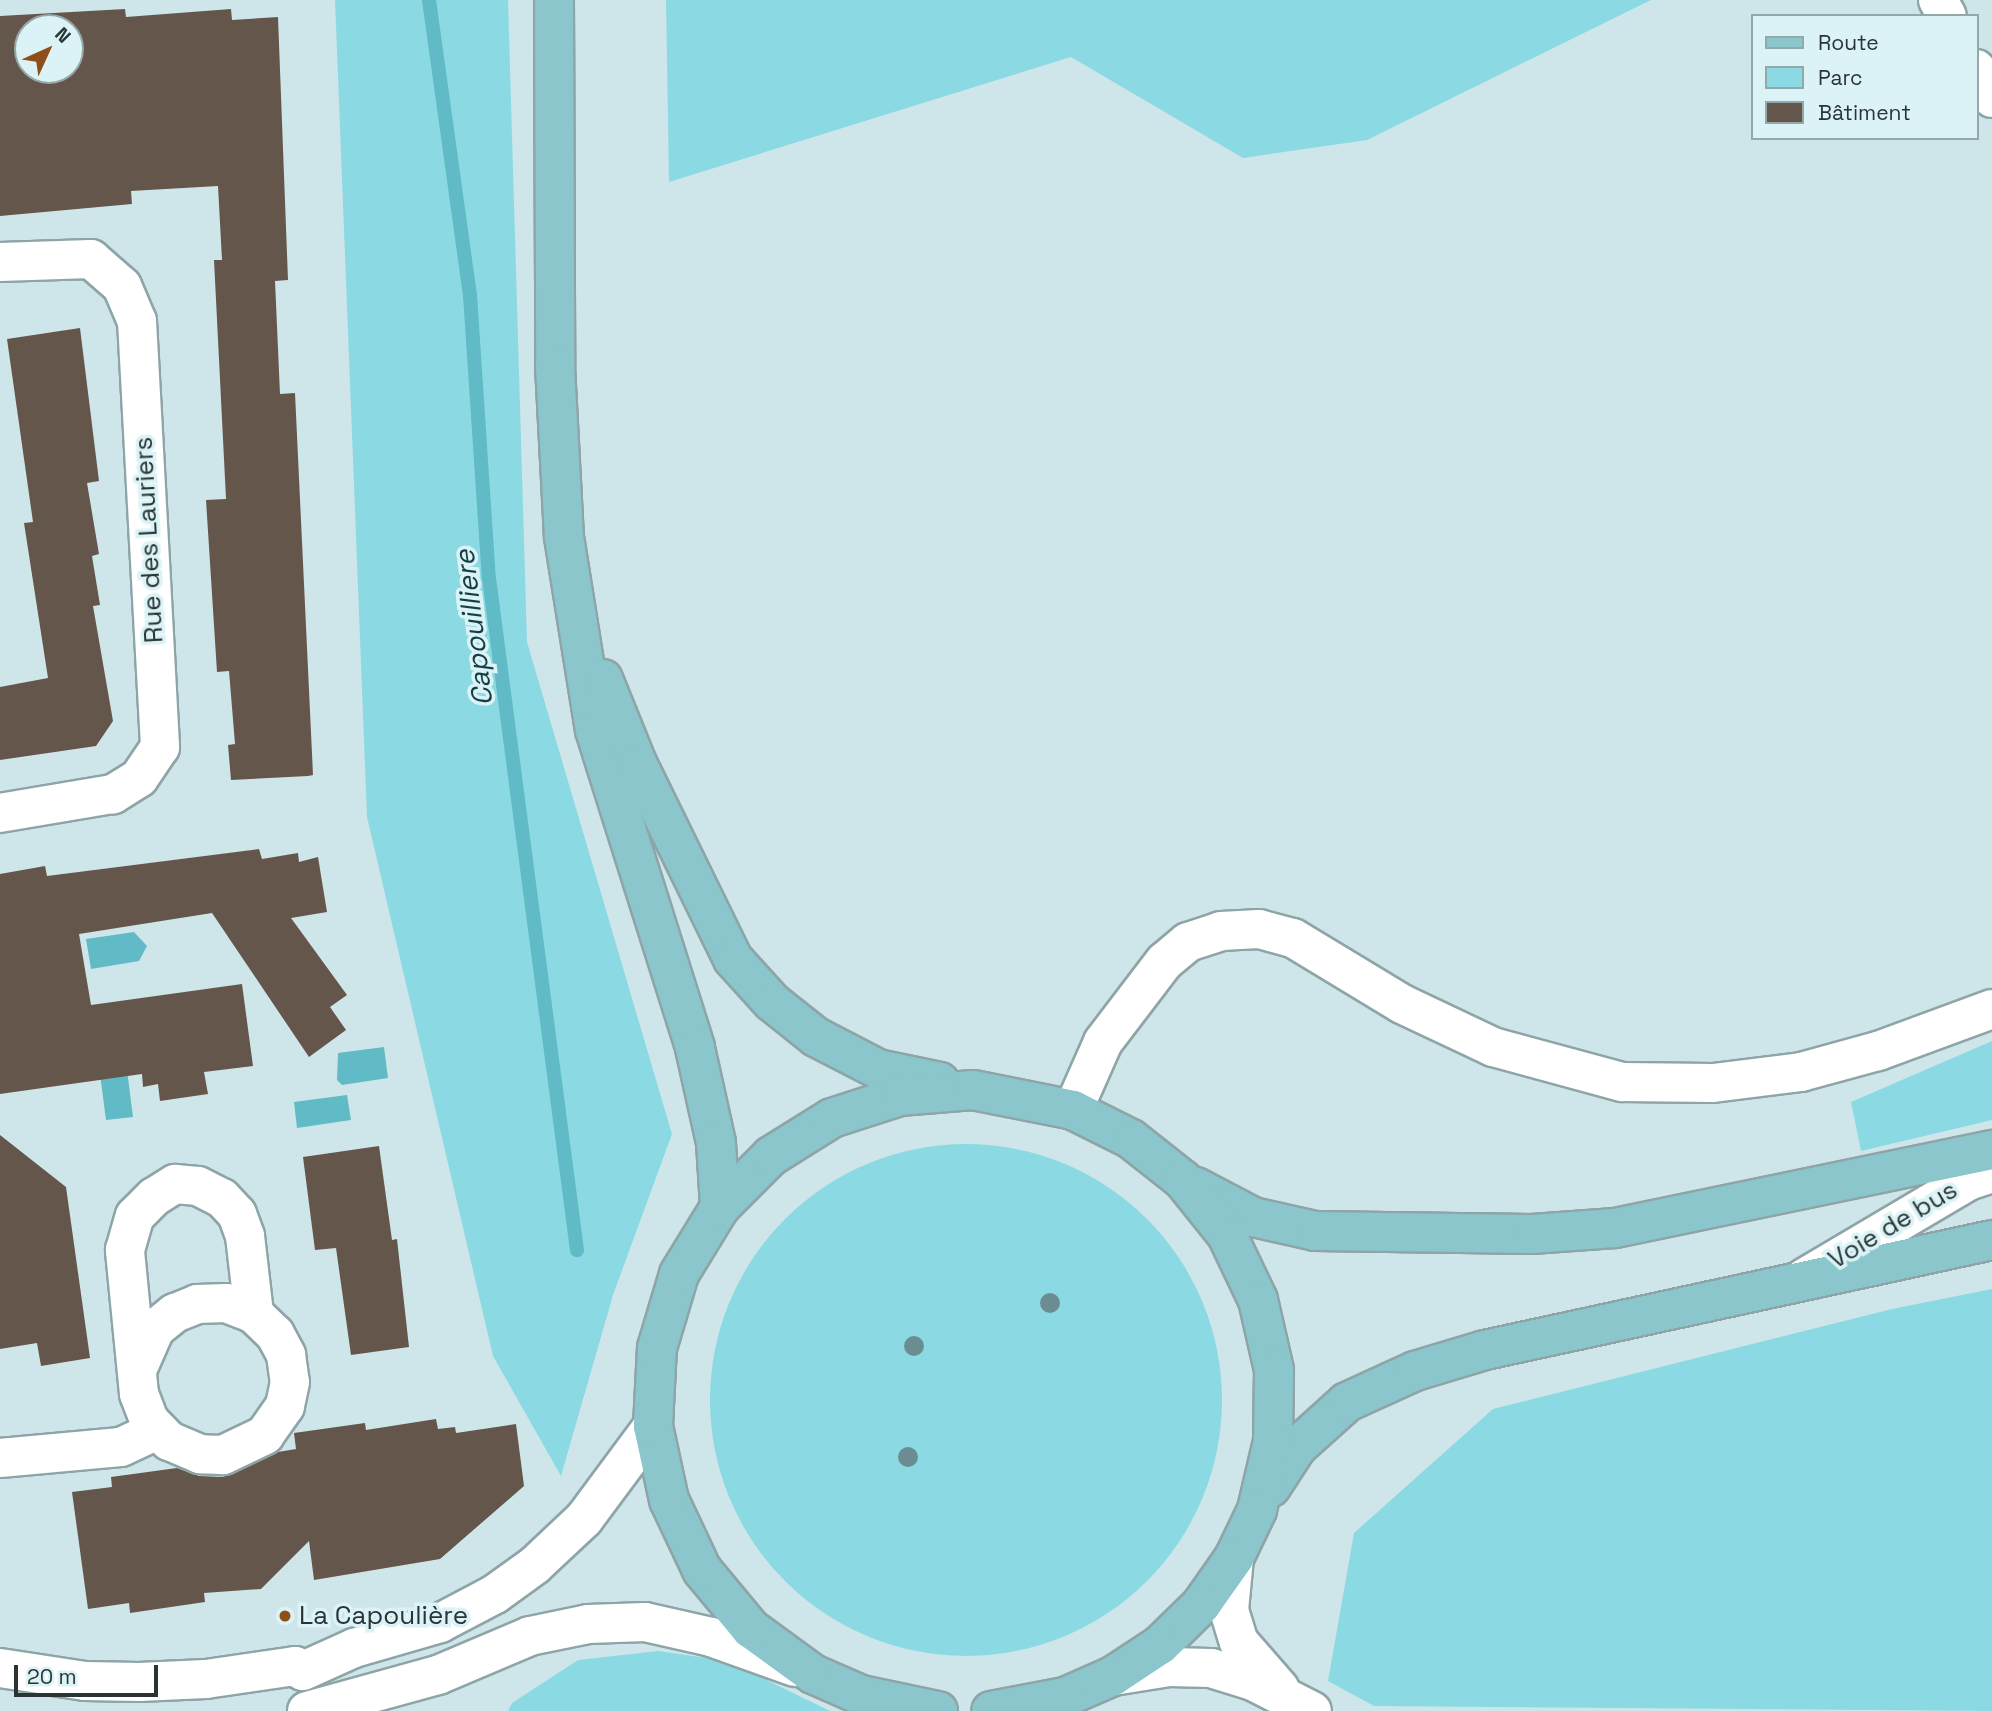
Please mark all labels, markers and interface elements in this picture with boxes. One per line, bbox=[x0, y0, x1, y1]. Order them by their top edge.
north arrow bbox=[14, 14, 84, 84]
legend bbox=[1750, 14, 1978, 140]
text: N bbox=[49, 22, 76, 49]
text: Route bbox=[1818, 29, 1879, 56]
text: Parc bbox=[1818, 64, 1863, 91]
text: Bâtiment bbox=[1818, 99, 1911, 126]
street label: Rue des Lauriers bbox=[128, 436, 170, 644]
water label: Capouilliere bbox=[447, 548, 499, 708]
street label: Voie de bus bbox=[1823, 1174, 1963, 1276]
place label: La Capoulière bbox=[299, 1600, 468, 1632]
marker: La Capoulière bbox=[277, 1608, 293, 1624]
scale bar bbox=[18, 1652, 161, 1696]
text: 20 m bbox=[27, 1663, 77, 1690]

